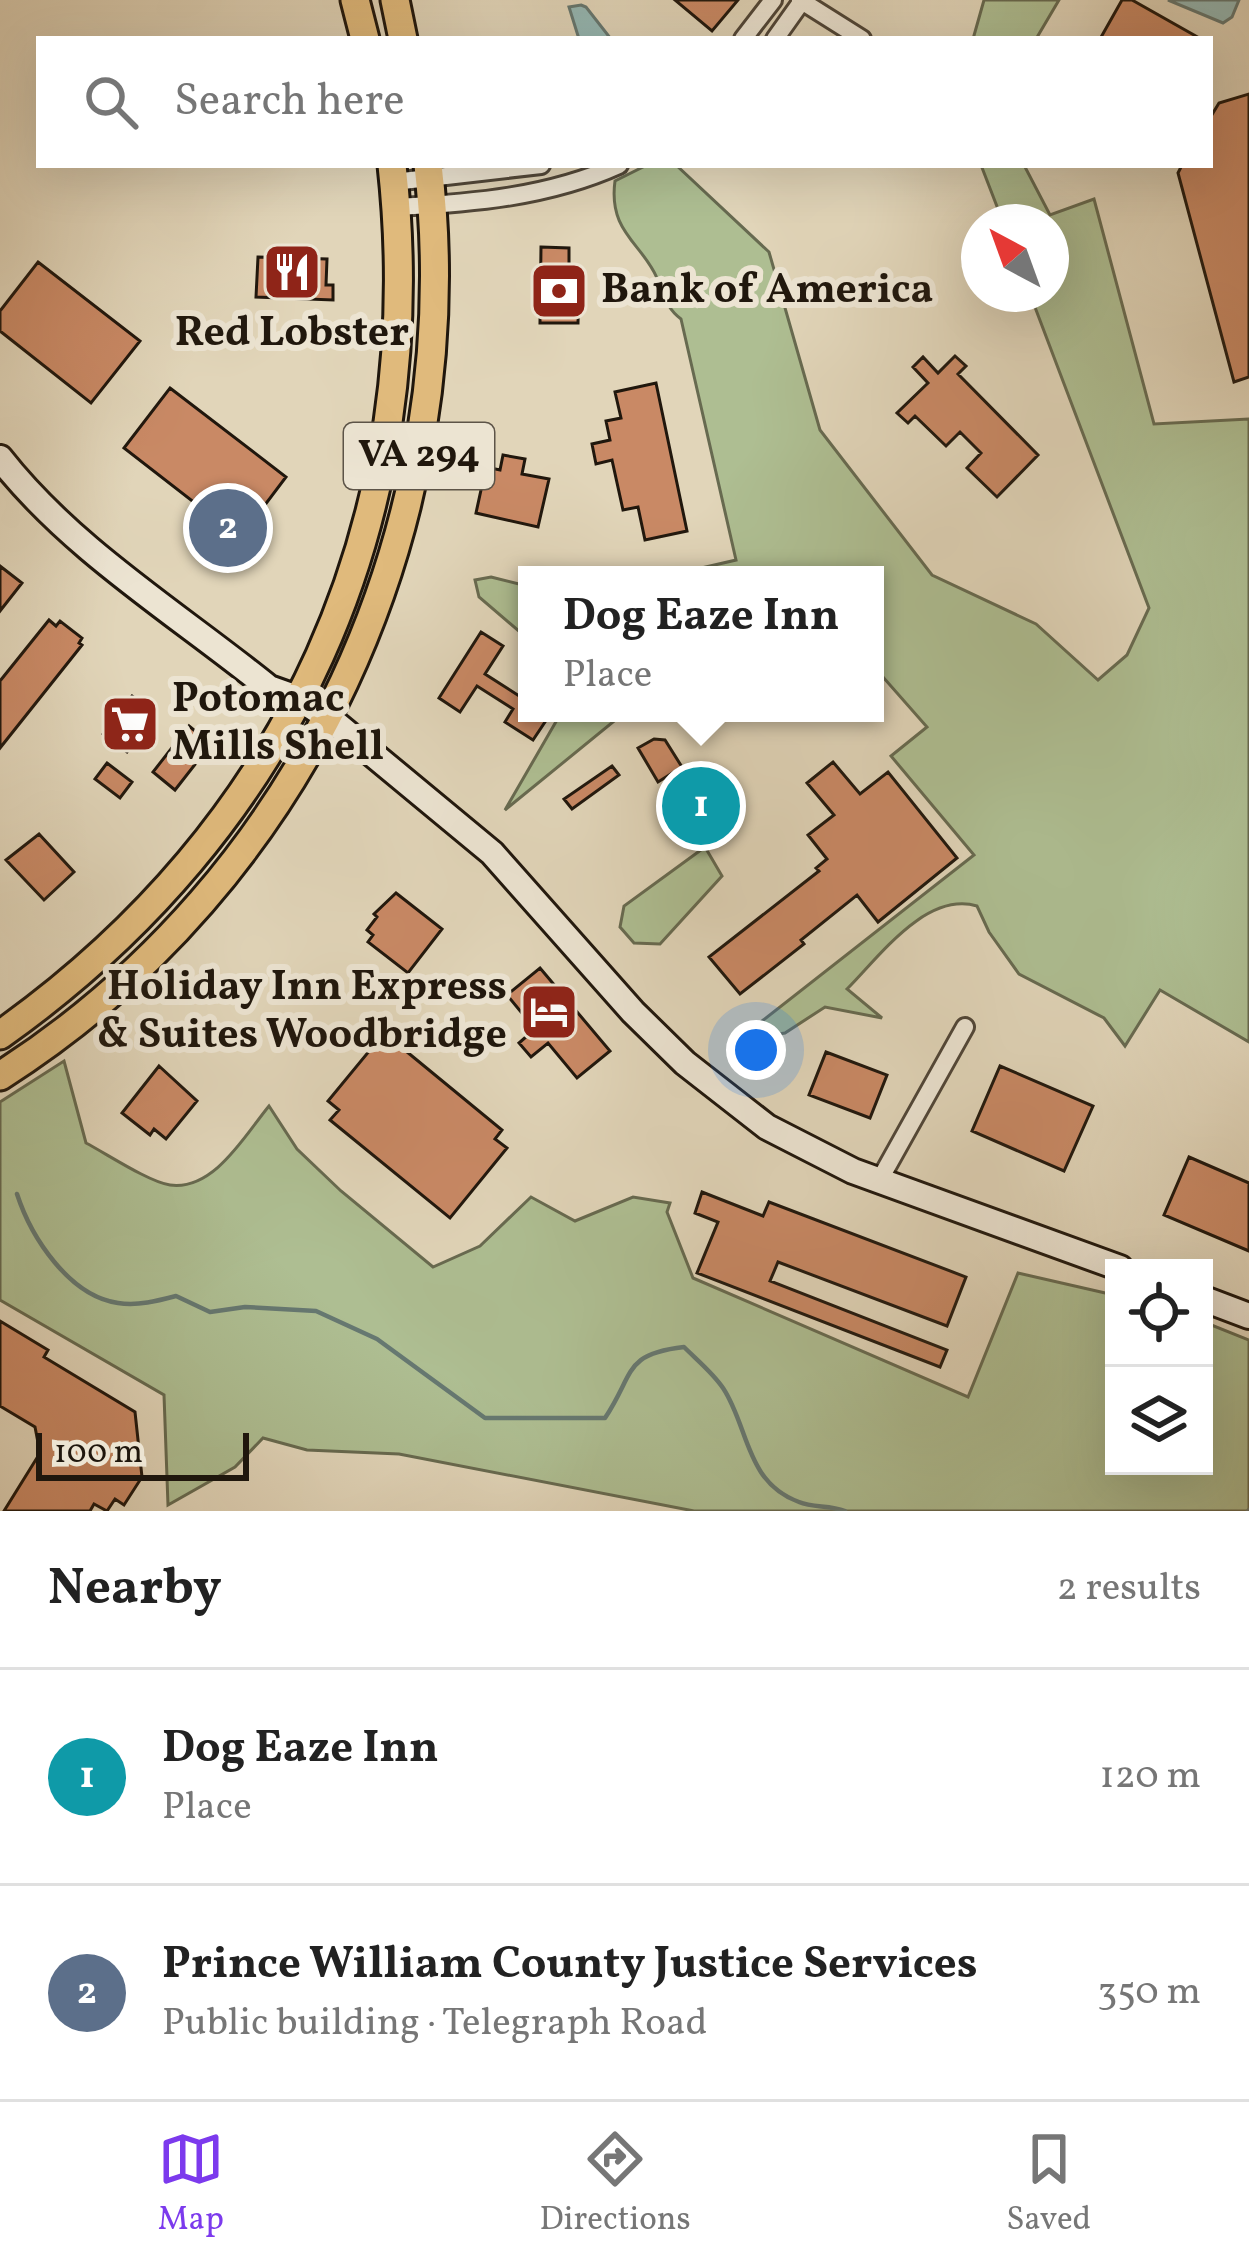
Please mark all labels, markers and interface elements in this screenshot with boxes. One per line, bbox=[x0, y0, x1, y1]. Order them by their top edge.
search box bbox=[36, 36, 1213, 168]
icon: search bbox=[78, 69, 144, 135]
text: Search here bbox=[174, 71, 405, 134]
north arrow bbox=[961, 204, 1069, 312]
restaurant icon: Red Lobster bbox=[261, 241, 323, 303]
bank icon: Bank of America bbox=[528, 260, 590, 322]
place label: Bank of America bbox=[601, 262, 934, 321]
place label: Red Lobster bbox=[175, 305, 409, 364]
road number: VA 294 bbox=[344, 423, 494, 489]
pin: 2 bbox=[189, 483, 267, 573]
popup bbox=[518, 566, 884, 722]
text: Dog Eaze Inn bbox=[563, 586, 839, 649]
text: Place bbox=[563, 649, 652, 703]
place label: Potomac Mills Shell bbox=[172, 671, 384, 778]
supermarket icon: Potomac Mills Shell bbox=[99, 693, 161, 755]
pin: 1 bbox=[662, 761, 740, 851]
place label: Holiday Inn Express & Suites Woodbridge bbox=[97, 959, 507, 1066]
hotel icon: Holiday Inn Express & Suites Woodbridge bbox=[518, 981, 580, 1043]
your location bbox=[726, 1020, 786, 1080]
map controls bbox=[1105, 1259, 1213, 1475]
button: locate bbox=[1105, 1259, 1213, 1367]
button: layers bbox=[1105, 1367, 1213, 1475]
scale bar bbox=[36, 1427, 249, 1480]
text: 100 m bbox=[54, 1431, 143, 1477]
text: Nearby bbox=[48, 1554, 222, 1625]
text: 2 results bbox=[1057, 1562, 1201, 1616]
text: Dog Eaze Inn bbox=[162, 1718, 439, 1781]
text: 1 bbox=[79, 1750, 95, 1804]
text: 120 m bbox=[1100, 1750, 1201, 1804]
text: Place bbox=[162, 1781, 252, 1835]
text: Prince William County Justice Services bbox=[162, 1934, 977, 1997]
text: 2 bbox=[77, 1966, 97, 2020]
text: 350 m bbox=[1097, 1966, 1201, 2020]
text: Public building · Telegraph Road bbox=[162, 1997, 707, 2051]
tab: Map bbox=[158, 2126, 224, 2244]
tab: Directions bbox=[539, 2126, 691, 2244]
tab: Saved bbox=[1006, 2126, 1091, 2244]

